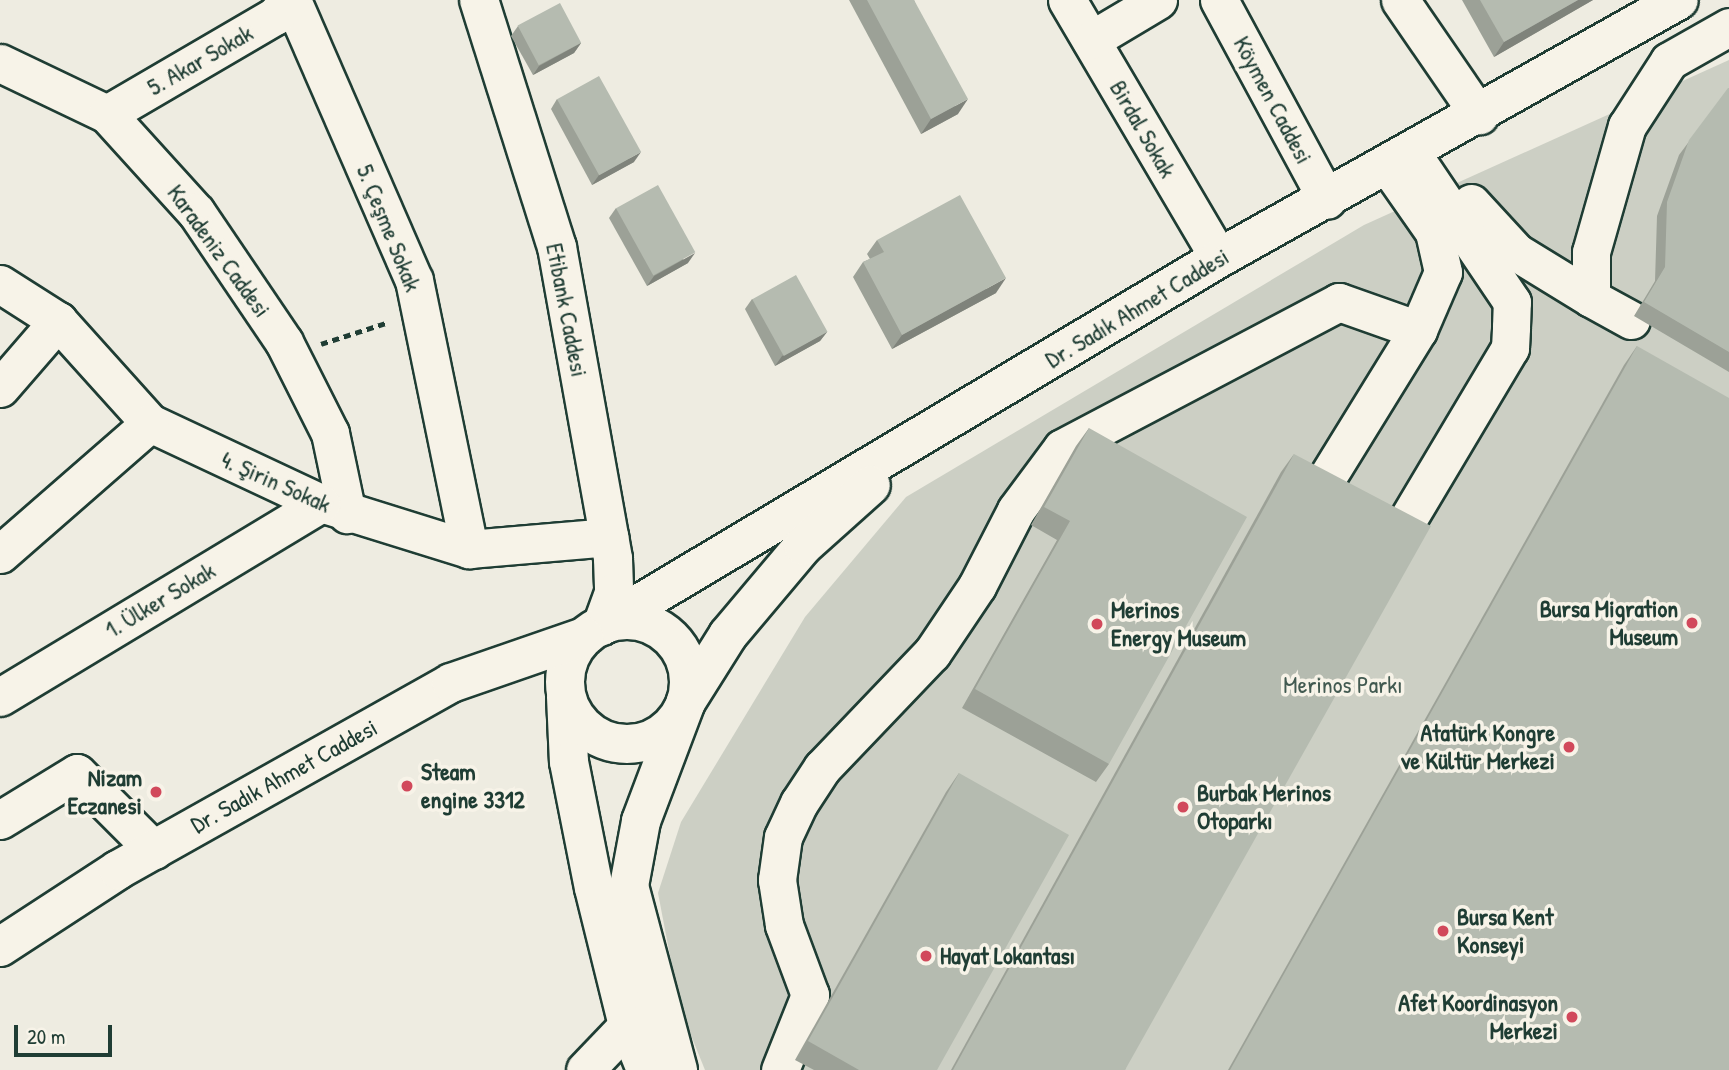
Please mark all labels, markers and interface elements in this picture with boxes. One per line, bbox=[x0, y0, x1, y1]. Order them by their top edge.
street label: 5. Akar Sokak bbox=[142, 18, 258, 102]
street label: Köymen Caddesi bbox=[1227, 31, 1319, 169]
street label: Birdal Sokak bbox=[1104, 75, 1182, 183]
street label: 5. Çeşme Sokak bbox=[351, 160, 427, 296]
street label: Karadeniz Caddesi bbox=[161, 179, 277, 323]
street label: Etibank Caddesi bbox=[540, 241, 594, 379]
street label: Dr. Sadık Ahmet Caddesi bbox=[1040, 242, 1234, 374]
street label: 4. Şirin Sokak bbox=[217, 445, 335, 519]
street label: 1. Ülker Sokak bbox=[100, 556, 220, 644]
place label: Bursa Migration Museum bbox=[1540, 595, 1678, 651]
place label: Merinos Energy Museum bbox=[1111, 596, 1246, 652]
marker: Bursa Migration Museum bbox=[1684, 615, 1700, 631]
marker: Merinos Energy Museum bbox=[1089, 616, 1105, 632]
park label: Merinos Parkı bbox=[1283, 671, 1403, 699]
street label: Dr. Sadık Ahmet Caddesi bbox=[186, 713, 382, 839]
place label: Atatürk Kongre ve Kültür Merkezi bbox=[1401, 719, 1555, 775]
marker: Atatürk Kongre ve Kültür Merkezi bbox=[1561, 739, 1577, 755]
place label: Steam engine 3312 bbox=[421, 758, 525, 814]
place label: Nizam Eczanesi bbox=[67, 764, 142, 820]
marker: Steam engine 3312 bbox=[399, 778, 415, 794]
place label: Burbak Merinos Otoparkı bbox=[1197, 779, 1331, 835]
marker: Nizam Eczanesi bbox=[148, 784, 164, 800]
marker: Burbak Merinos Otoparkı bbox=[1175, 799, 1191, 815]
place label: Bursa Kent Konseyi bbox=[1457, 903, 1553, 959]
marker: Bursa Kent Konseyi bbox=[1435, 923, 1451, 939]
place label: Hayat Lokantası bbox=[940, 942, 1075, 970]
marker: Hayat Lokantası bbox=[918, 948, 934, 964]
place label: Afet Koordinasyon Merkezi bbox=[1398, 989, 1558, 1045]
marker: Afet Koordinasyon Merkezi bbox=[1564, 1009, 1580, 1025]
scale bar bbox=[18, 1010, 116, 1054]
text: 20 m bbox=[27, 1022, 65, 1051]

